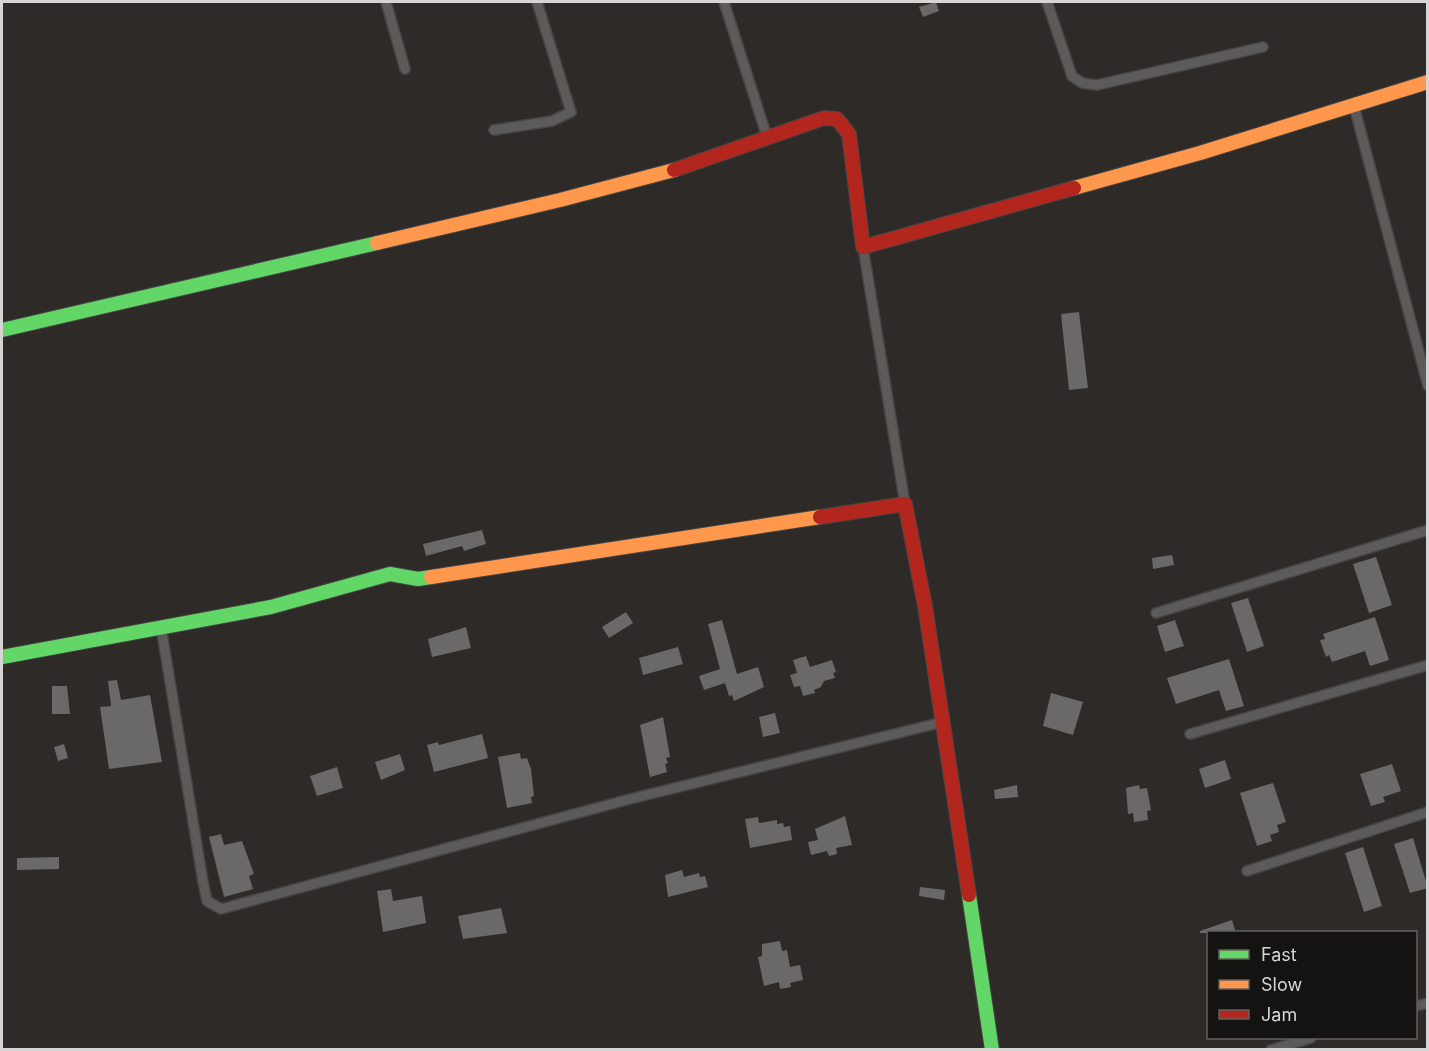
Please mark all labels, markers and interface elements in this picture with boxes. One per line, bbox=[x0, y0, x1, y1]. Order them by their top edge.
legend bbox=[1207, 931, 1417, 1039]
text: Fast bbox=[1261, 944, 1297, 965]
text: Slow bbox=[1261, 974, 1302, 995]
text: Jam bbox=[1261, 1004, 1297, 1025]

